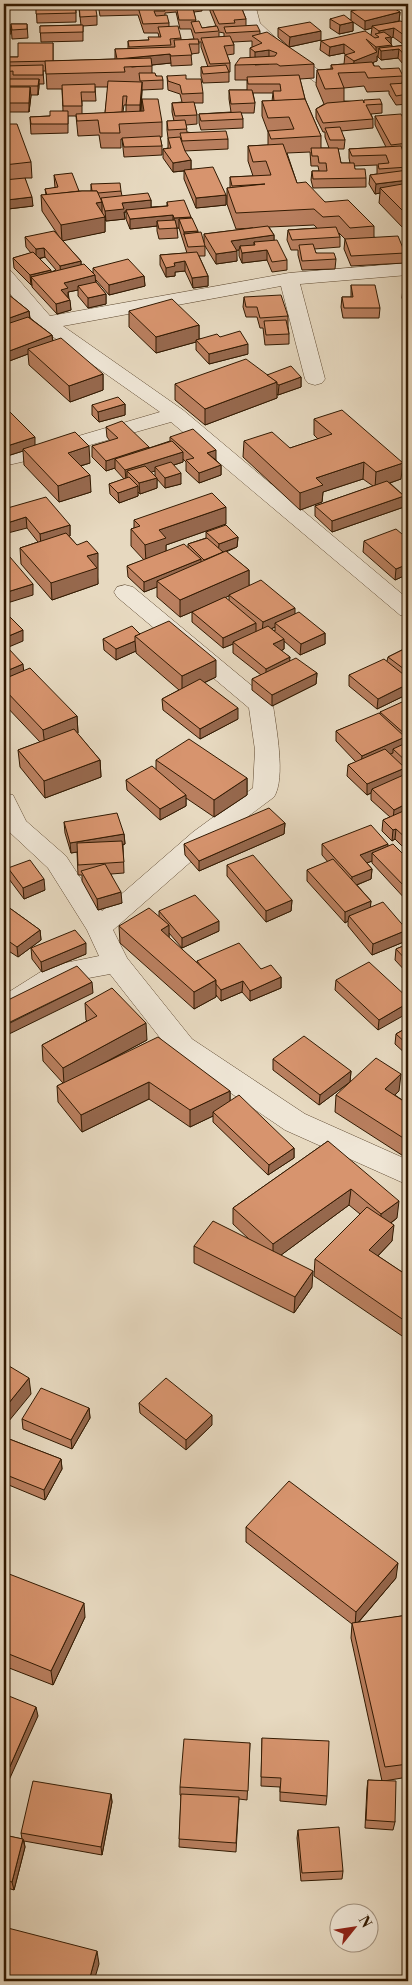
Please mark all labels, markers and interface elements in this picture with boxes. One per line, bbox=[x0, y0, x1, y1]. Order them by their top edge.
north arrow bbox=[330, 1902, 380, 1952]
text: N bbox=[354, 1913, 375, 1931]

